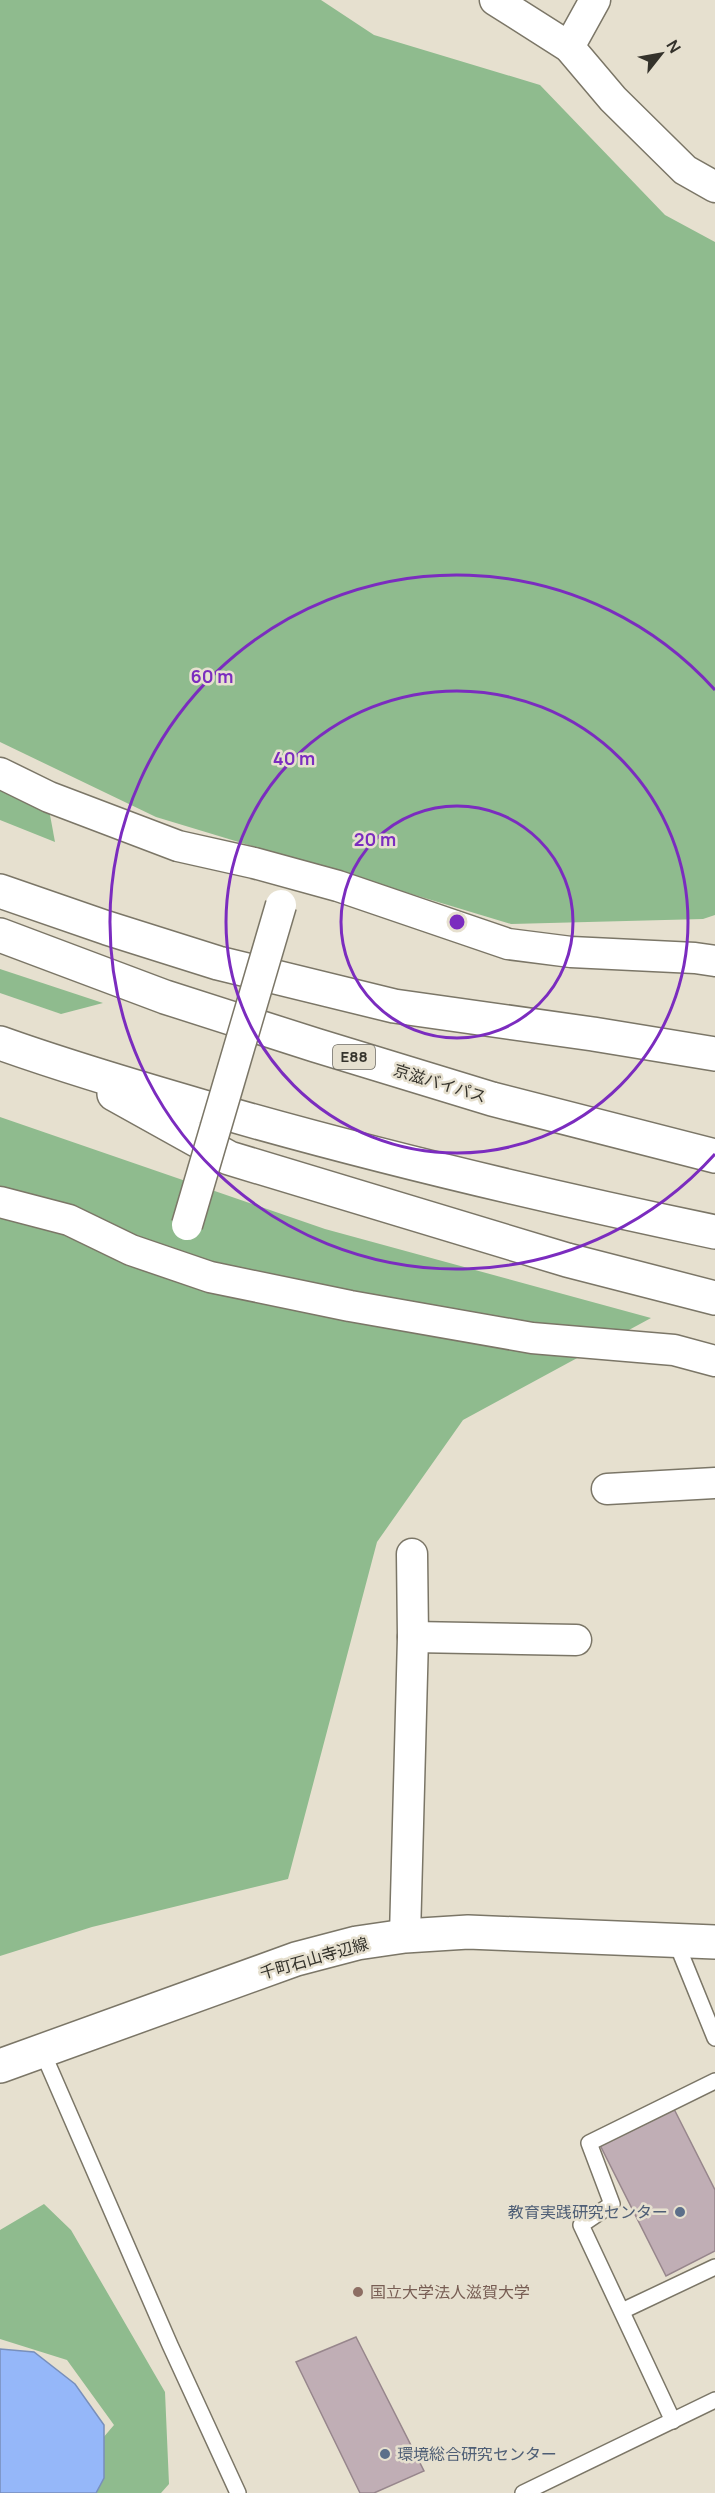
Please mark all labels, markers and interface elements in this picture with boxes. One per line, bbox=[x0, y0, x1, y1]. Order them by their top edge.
north arrow bbox=[631, 24, 691, 84]
text: N bbox=[661, 36, 686, 57]
text: 60 m bbox=[191, 664, 233, 688]
text: 40 m bbox=[273, 746, 315, 770]
text: 20 m bbox=[354, 827, 396, 851]
centre of rings bbox=[447, 912, 467, 932]
road number: E88 bbox=[333, 1045, 375, 1069]
street label: 京滋バイパス bbox=[391, 1058, 489, 1108]
street label: 千町石山寺辺線 bbox=[257, 1932, 371, 1984]
place label: 教育実践研究センター bbox=[508, 2201, 668, 2223]
marker: 教育実践研究センター bbox=[673, 2205, 687, 2219]
place label: 国立大学法人滋賀大学 bbox=[370, 2281, 530, 2303]
marker: 国立大学法人滋賀大学 bbox=[351, 2285, 365, 2299]
place label: 環境総合研究センター bbox=[397, 2443, 557, 2465]
marker: 環境総合研究センター bbox=[378, 2447, 392, 2461]

